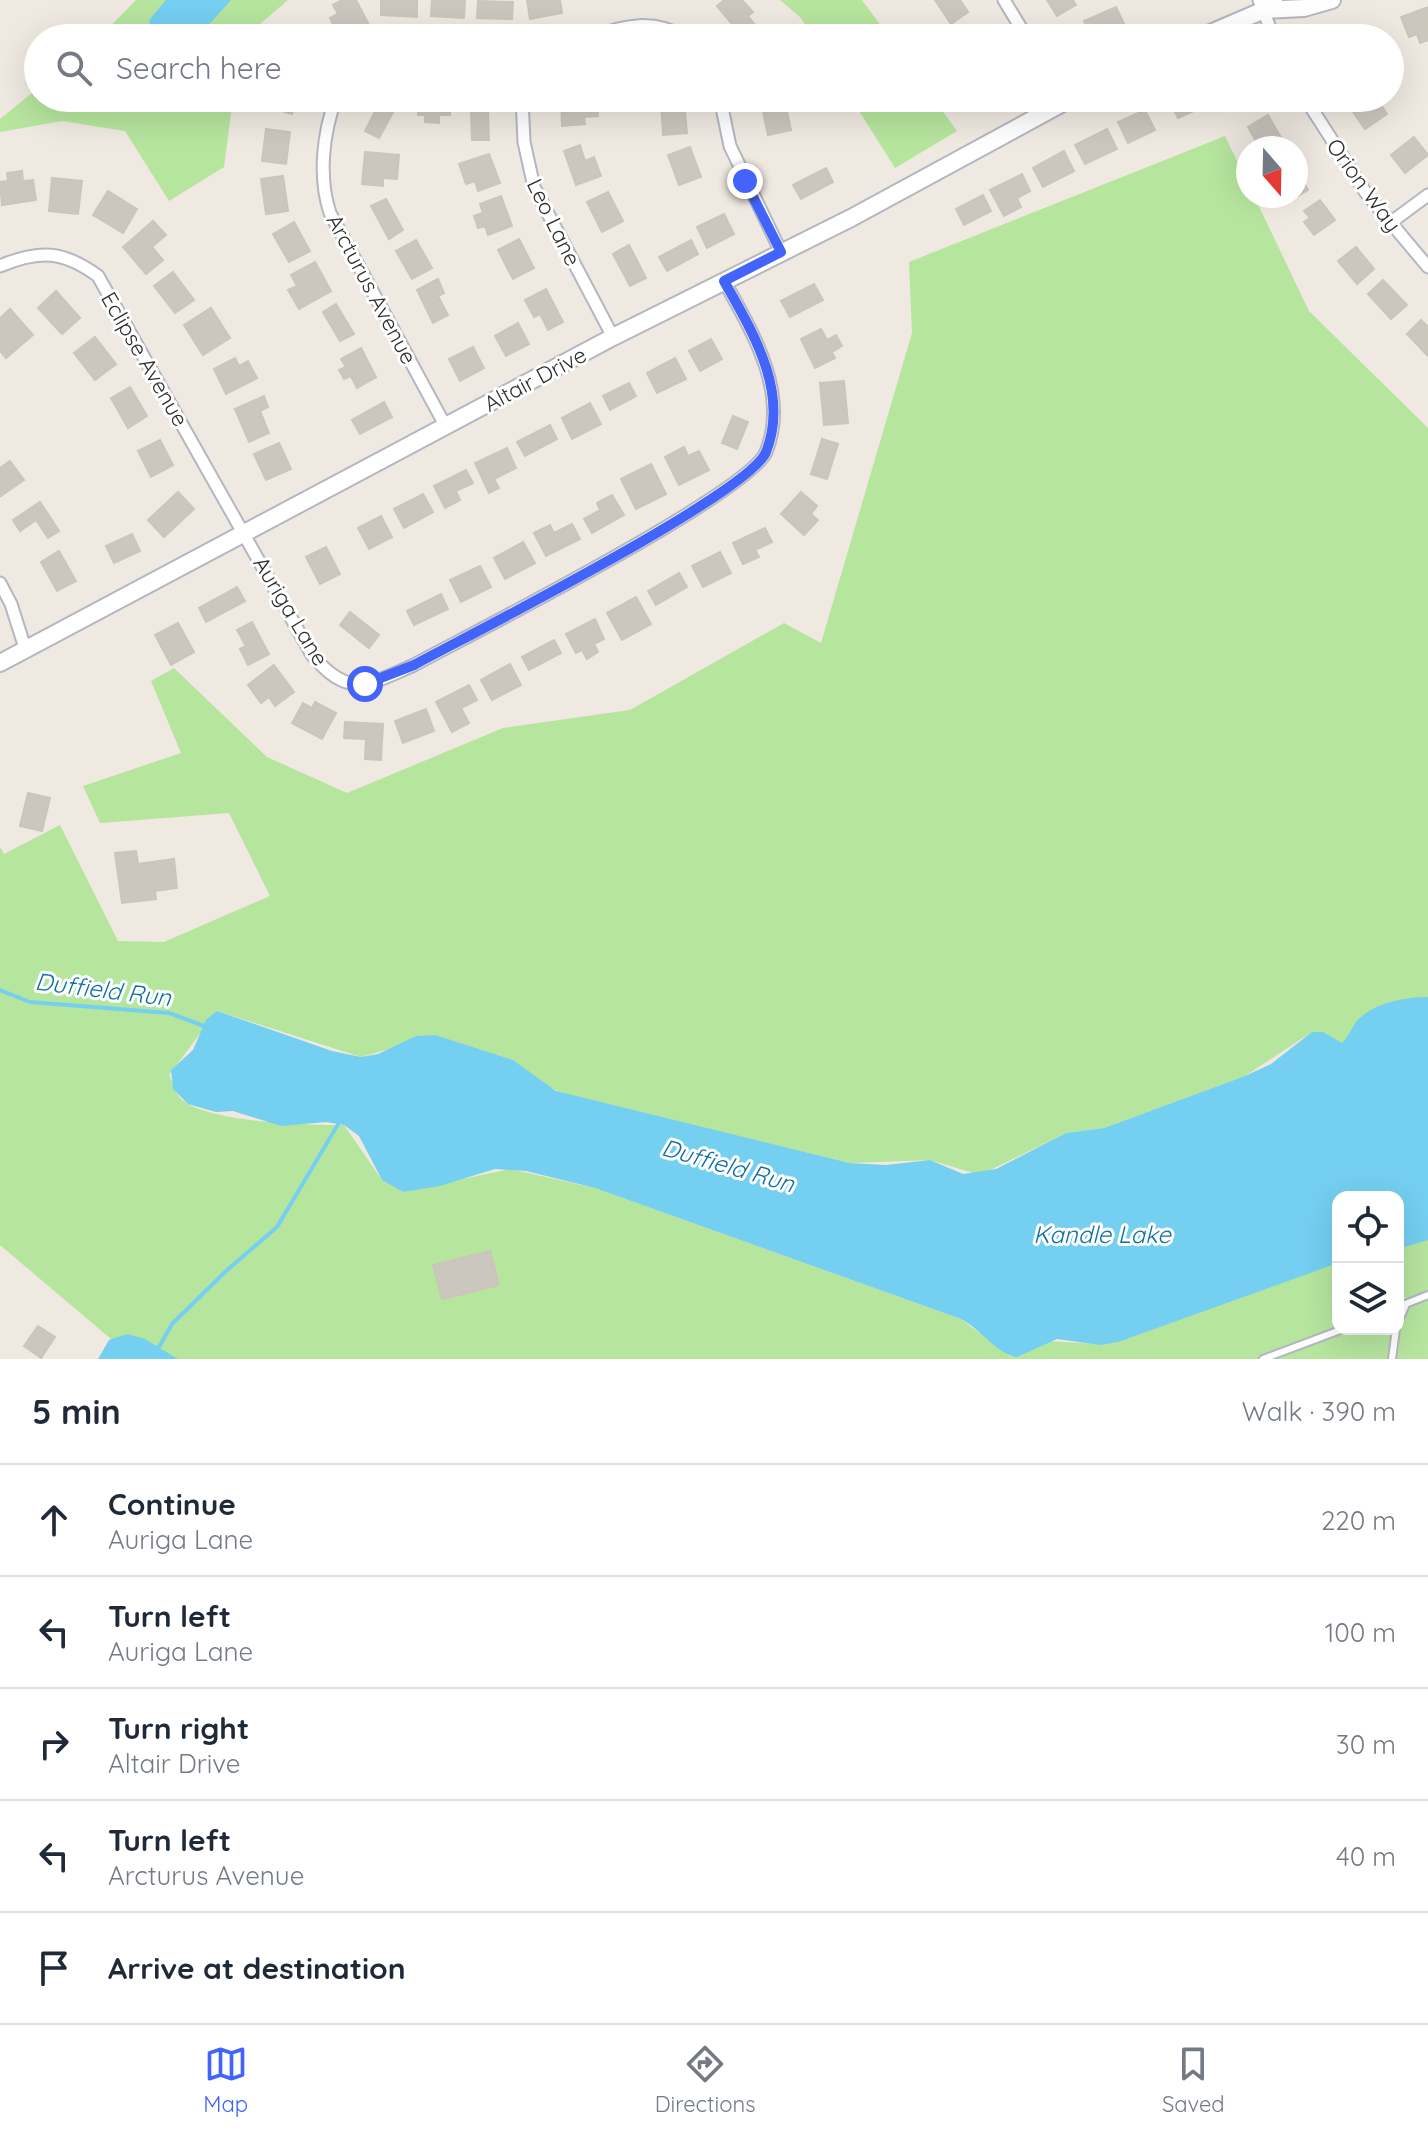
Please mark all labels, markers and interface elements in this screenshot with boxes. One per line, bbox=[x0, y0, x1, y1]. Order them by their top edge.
search box bbox=[24, 24, 1404, 112]
icon: search bbox=[52, 46, 96, 90]
text: Search here bbox=[116, 49, 282, 87]
street label: Orion Way bbox=[1321, 133, 1407, 237]
north arrow bbox=[1236, 136, 1308, 208]
route end bbox=[727, 163, 763, 199]
street label: Leo Lane bbox=[521, 174, 587, 270]
street label: Arcturus Avenue bbox=[321, 209, 423, 369]
street label: Eclipse Avenue bbox=[95, 287, 195, 431]
street label: Altair Drive bbox=[479, 340, 591, 418]
street label: Auriga Lane bbox=[247, 551, 335, 671]
route start bbox=[347, 666, 383, 702]
water label: Duffield Run bbox=[33, 966, 174, 1012]
water label: Duffield Run bbox=[658, 1132, 799, 1199]
map controls bbox=[1332, 1191, 1404, 1335]
button: locate bbox=[1332, 1191, 1404, 1263]
water label: Kandle Lake bbox=[1033, 1219, 1172, 1249]
button: layers bbox=[1332, 1263, 1404, 1335]
text: 5 min bbox=[32, 1390, 121, 1433]
text: Walk · 390 m bbox=[1242, 1395, 1396, 1428]
text: Continue bbox=[108, 1485, 236, 1523]
icon: ahead bbox=[32, 1498, 76, 1542]
text: 220 m bbox=[1321, 1504, 1396, 1537]
text: Auriga Lane bbox=[108, 1523, 253, 1556]
text: Turn left bbox=[108, 1597, 231, 1635]
icon: left bbox=[32, 1610, 76, 1654]
text: 100 m bbox=[1325, 1616, 1396, 1649]
text: Auriga Lane bbox=[108, 1635, 253, 1668]
text: Turn right bbox=[108, 1709, 249, 1747]
icon: right bbox=[32, 1722, 76, 1766]
text: 30 m bbox=[1336, 1728, 1396, 1761]
text: Altair Drive bbox=[108, 1747, 241, 1780]
text: Turn left bbox=[108, 1821, 231, 1859]
icon: left bbox=[32, 1834, 76, 1878]
text: 40 m bbox=[1336, 1840, 1396, 1873]
text: Arcturus Avenue bbox=[108, 1859, 304, 1892]
icon: arrive bbox=[32, 1946, 76, 1990]
text: Arrive at destination bbox=[108, 1949, 406, 1987]
tab: Map bbox=[203, 2042, 248, 2118]
tab: Directions bbox=[655, 2042, 755, 2118]
tab: Saved bbox=[1162, 2042, 1225, 2118]

